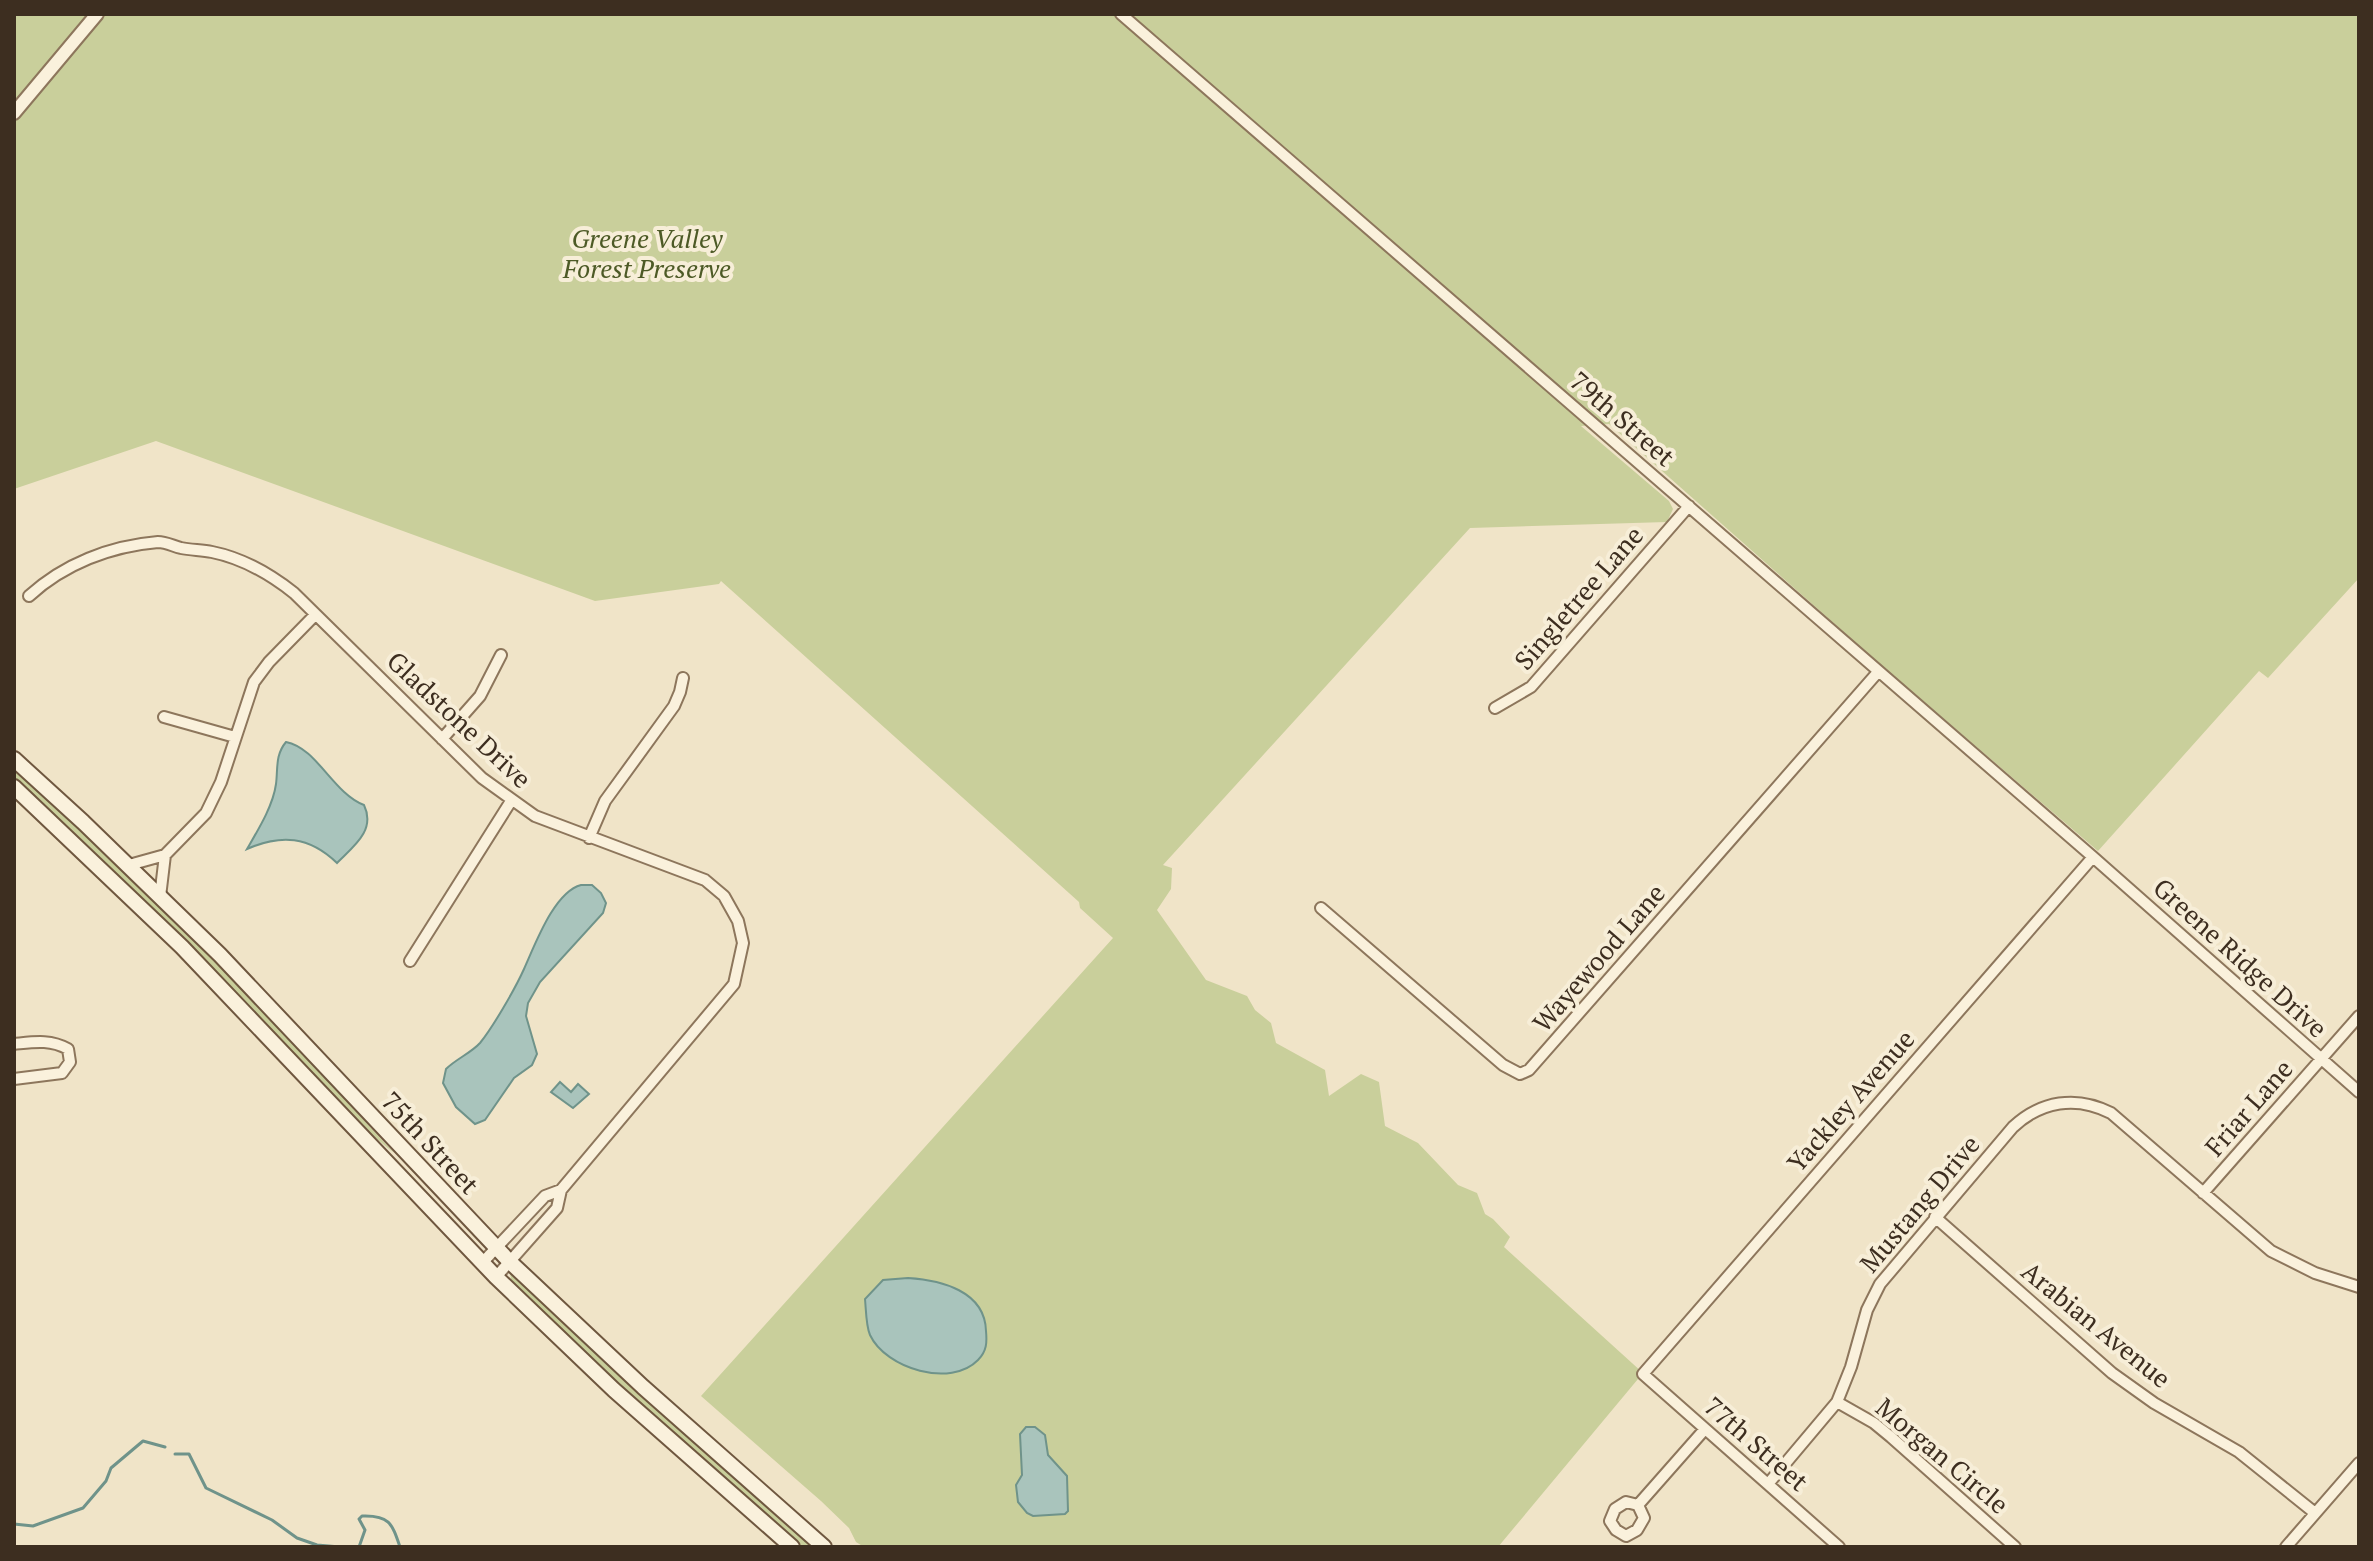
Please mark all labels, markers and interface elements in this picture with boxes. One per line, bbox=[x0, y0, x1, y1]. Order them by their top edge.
park label: Greene Valley Forest Preserve bbox=[562, 221, 731, 285]
street label: 79th Street bbox=[1563, 363, 1682, 473]
street label: Singletree Lane bbox=[1506, 518, 1650, 676]
street label: Gladstone Drive bbox=[380, 644, 539, 795]
street label: Greene Ridge Drive bbox=[2147, 870, 2335, 1044]
street label: Wayewood Lane bbox=[1525, 876, 1672, 1038]
street label: Yackley Avenue bbox=[1779, 1022, 1921, 1179]
street label: Friar Lane bbox=[2197, 1052, 2300, 1163]
street label: 75th Street bbox=[375, 1084, 487, 1201]
street label: Mustang Drive bbox=[1852, 1128, 1987, 1279]
street label: Arabian Avenue bbox=[2015, 1254, 2178, 1395]
street label: 77th Street bbox=[1698, 1389, 1816, 1498]
street label: Morgan Circle bbox=[1869, 1390, 2016, 1521]

